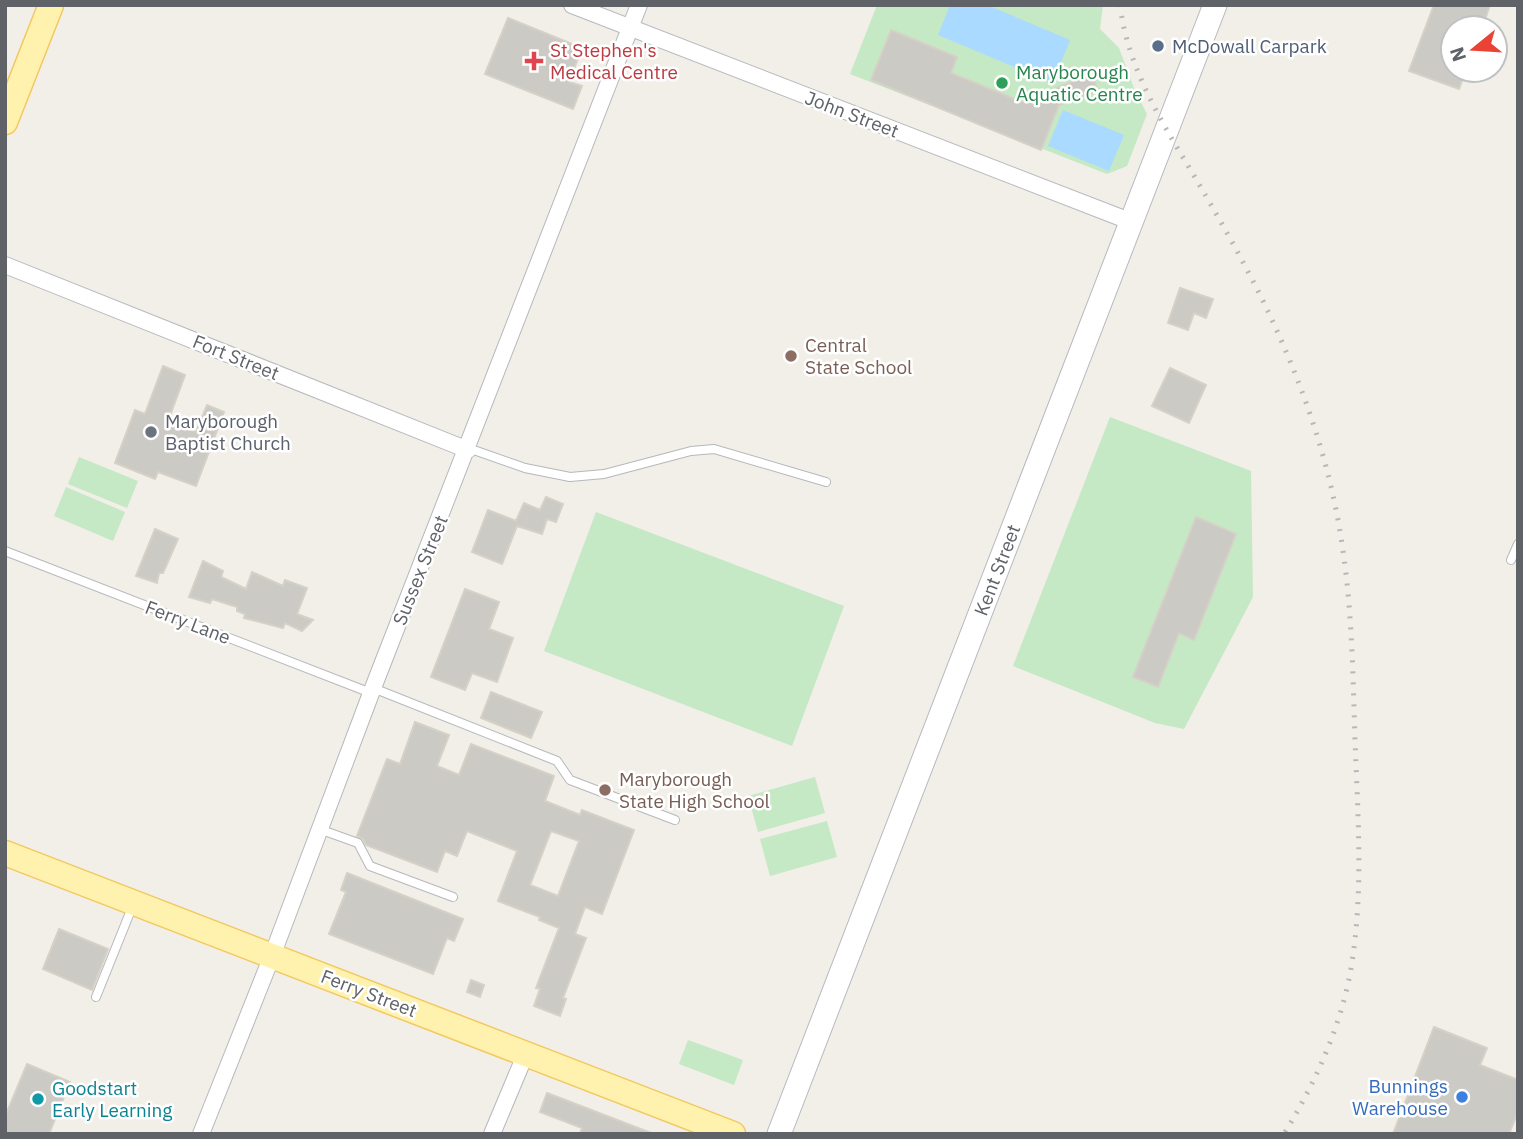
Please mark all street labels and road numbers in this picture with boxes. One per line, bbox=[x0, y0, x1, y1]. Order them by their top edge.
street label: John Street bbox=[802, 85, 902, 143]
street label: Fort Street bbox=[189, 329, 283, 385]
street label: Sussex Street bbox=[387, 511, 453, 629]
street label: Kent Street bbox=[969, 521, 1025, 619]
street label: Ferry Lane bbox=[142, 595, 234, 649]
street label: Ferry Street bbox=[318, 964, 420, 1022]

